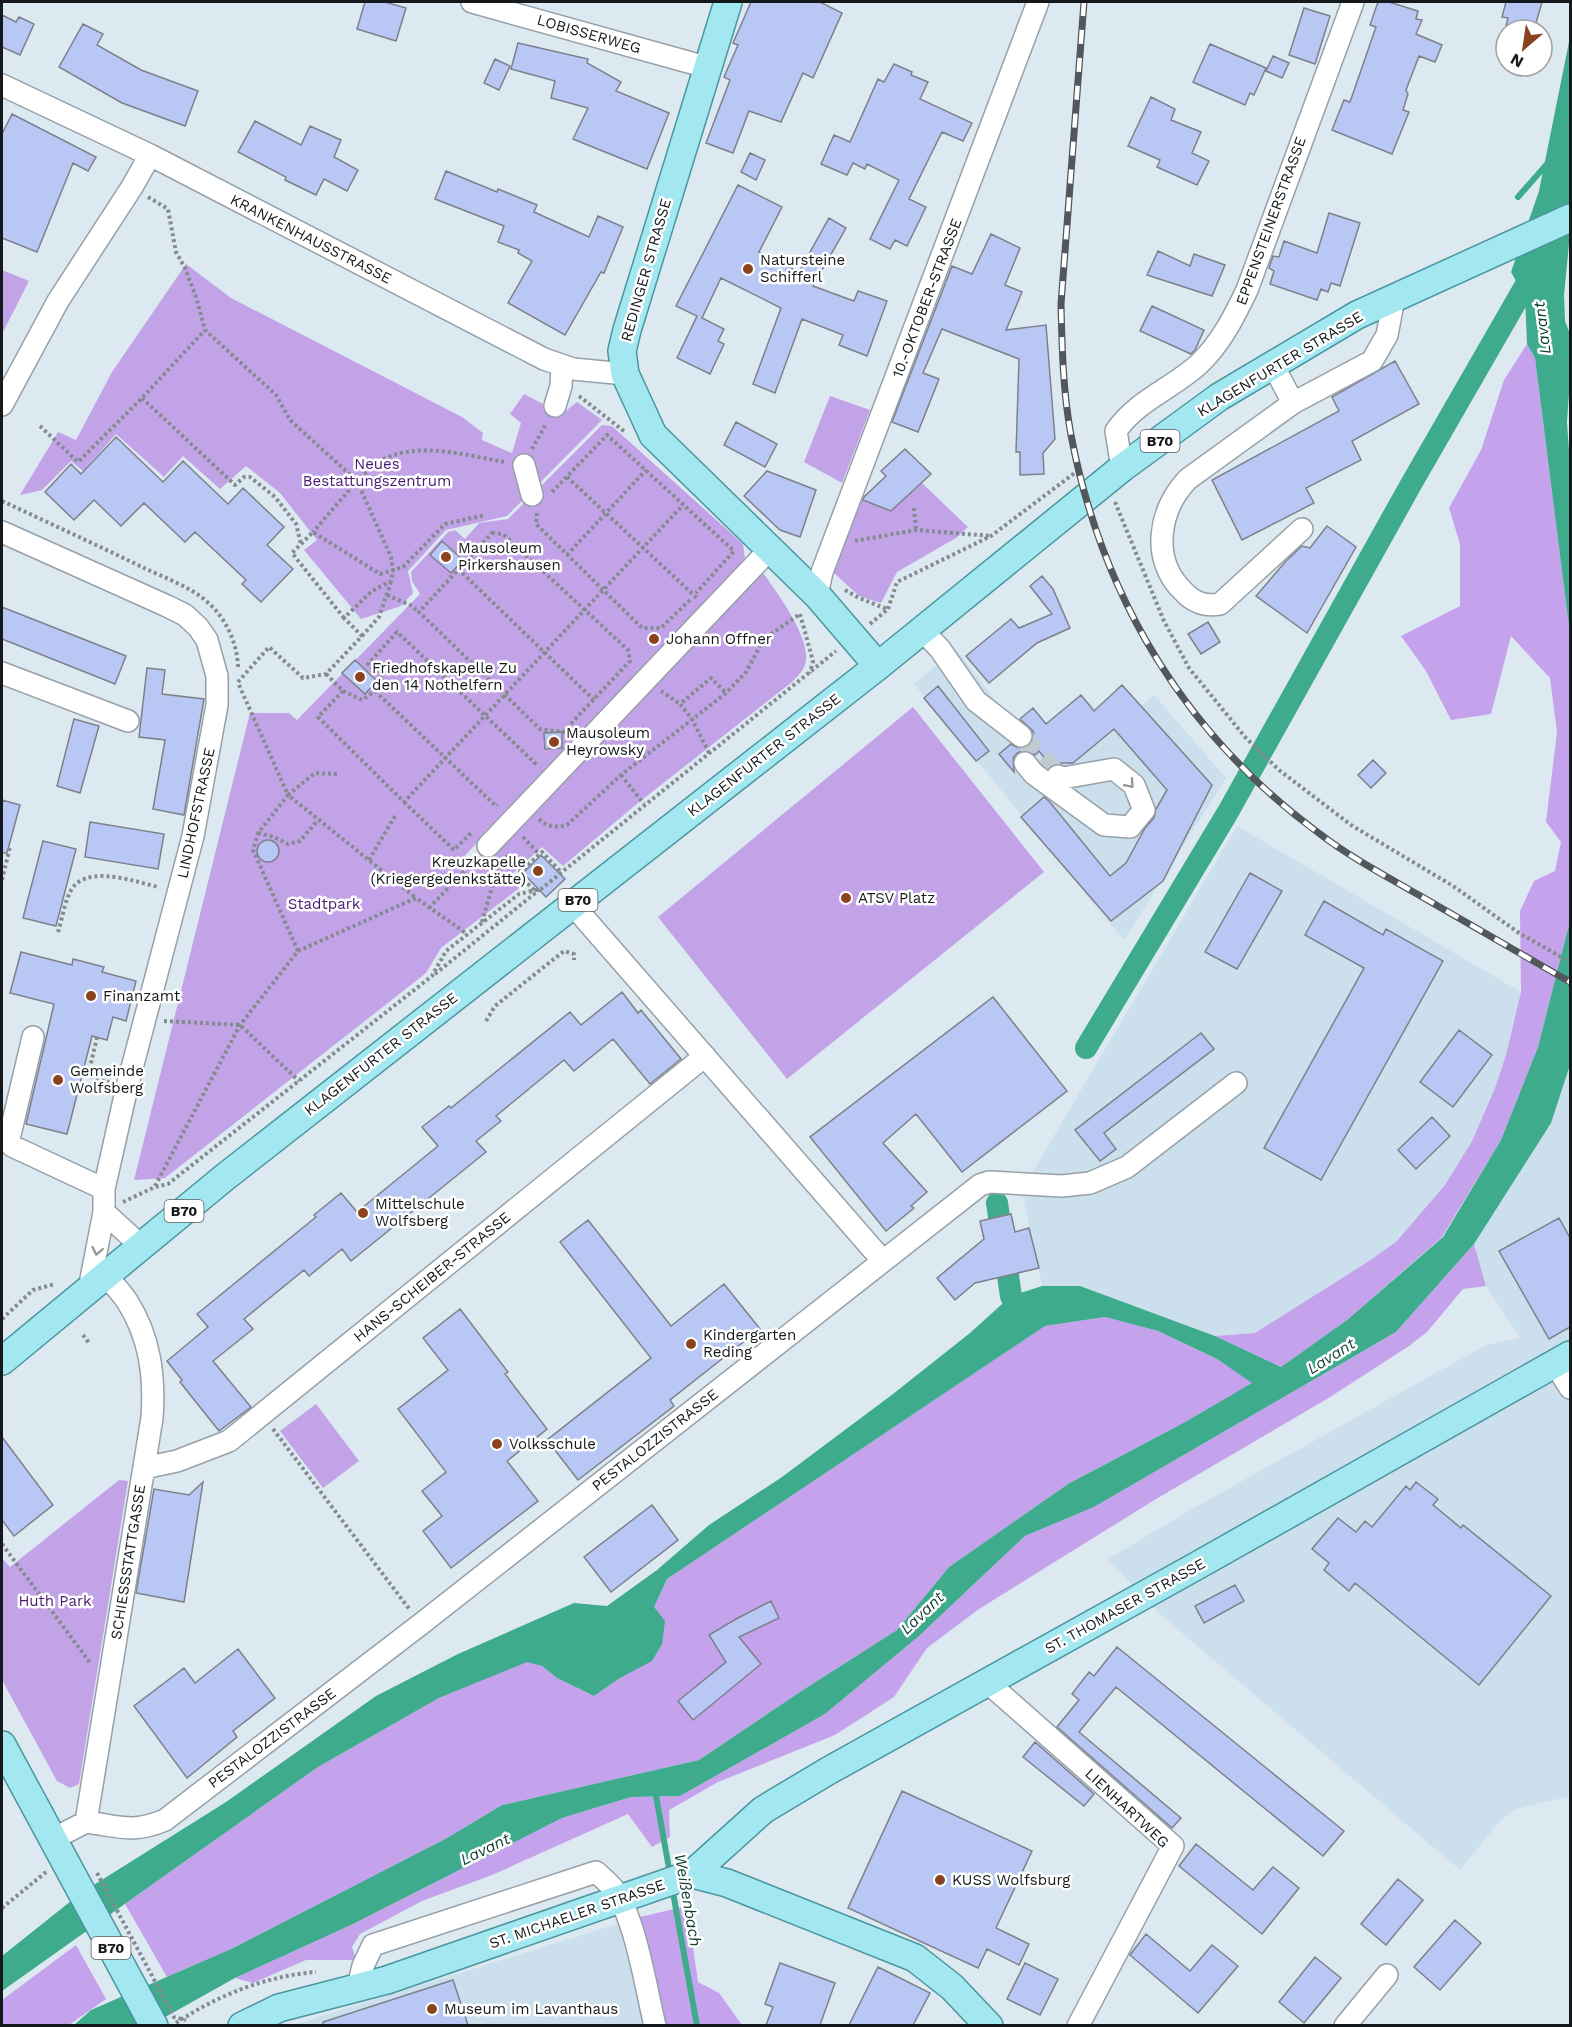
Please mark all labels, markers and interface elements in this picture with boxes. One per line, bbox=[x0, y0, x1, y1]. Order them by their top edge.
street label: LOBISSERWEG bbox=[535, 11, 643, 57]
north arrow bbox=[1494, 18, 1554, 78]
text: N bbox=[1507, 49, 1527, 72]
street label: EPPENSTEINERSTRASSE bbox=[1232, 134, 1310, 308]
street label: KRANKENHAUSSTRASSE bbox=[227, 190, 395, 288]
street label: REDINGER STRASSE bbox=[617, 196, 675, 344]
street label: 10.-OKTOBER-STRASSE bbox=[888, 216, 966, 380]
place label: Natursteine Schifferl bbox=[760, 251, 845, 286]
marker: Natursteine Schifferl bbox=[741, 262, 755, 276]
water label: Lavant bbox=[1529, 300, 1555, 355]
street label: KLAGENFURTER STRASSE bbox=[1194, 307, 1366, 421]
road number: B70 bbox=[1140, 430, 1180, 452]
park label: Neues Bestattungszentrum bbox=[303, 455, 451, 490]
place label: Mausoleum Pirkershausen bbox=[458, 539, 561, 574]
marker: Mausoleum Pirkershausen bbox=[439, 550, 453, 564]
place label: Johann Offner bbox=[666, 630, 772, 648]
marker: Johann Offner bbox=[647, 632, 661, 646]
place label: Friedhofskapelle Zu den 14 Nothelfern bbox=[372, 659, 517, 694]
marker: Friedhofskapelle Zu den 14 Nothelfern bbox=[353, 670, 367, 684]
street label: KLAGENFURTER STRASSE bbox=[684, 689, 844, 821]
place label: Mausoleum Heyrowsky bbox=[566, 724, 650, 759]
marker: Mausoleum Heyrowsky bbox=[547, 735, 561, 749]
street label: LINDHOFSTRASSE bbox=[173, 746, 219, 880]
one-way arrow bbox=[1123, 778, 1134, 788]
place label: Kreuzkapelle (Kriegergedenkstätte) bbox=[370, 853, 526, 888]
marker: Kreuzkapelle (Kriegergedenkstätte) bbox=[531, 864, 545, 878]
road number: B70 bbox=[558, 889, 598, 911]
place label: ATSV Platz bbox=[858, 889, 935, 907]
marker: ATSV Platz bbox=[839, 891, 853, 905]
park label: Stadtpark bbox=[288, 895, 361, 913]
place label: Finanzamt bbox=[103, 987, 181, 1005]
street label: KLAGENFURTER STRASSE bbox=[301, 988, 461, 1120]
marker: Finanzamt bbox=[84, 989, 98, 1003]
place label: Gemeinde Wolfsberg bbox=[70, 1062, 144, 1097]
marker: Gemeinde Wolfsberg bbox=[51, 1073, 65, 1087]
place label: Mittelschule Wolfsberg bbox=[375, 1195, 465, 1230]
road number: B70 bbox=[164, 1200, 204, 1222]
marker: Mittelschule Wolfsberg bbox=[356, 1206, 370, 1220]
street label: HANS-SCHEIBER-STRASSE bbox=[350, 1208, 514, 1346]
one-way arrow bbox=[91, 1246, 104, 1256]
place label: Kindergarten Reding bbox=[703, 1326, 796, 1361]
water label: Lavant bbox=[1304, 1334, 1359, 1378]
marker: Kindergarten Reding bbox=[684, 1337, 698, 1351]
street label: PESTALOZZISTRASSE bbox=[588, 1385, 722, 1495]
place label: Volksschule bbox=[509, 1435, 596, 1453]
marker: Volksschule bbox=[490, 1437, 504, 1451]
street label: SCHIESSSTATTGASSE bbox=[107, 1483, 149, 1641]
street label: ST. THOMASER STRASSE bbox=[1042, 1554, 1208, 1658]
water label: Lavant bbox=[896, 1587, 948, 1638]
park label: Huth Park bbox=[18, 1592, 92, 1610]
street label: PESTALOZZISTRASSE bbox=[205, 1684, 339, 1792]
street label: LIENHARTWEG bbox=[1081, 1764, 1173, 1852]
water label: Lavant bbox=[457, 1829, 513, 1869]
water label: Weißenbach bbox=[670, 1852, 706, 1948]
place label: KUSS Wolfsburg bbox=[952, 1871, 1070, 1889]
marker: KUSS Wolfsburg bbox=[933, 1873, 947, 1887]
street label: ST. MICHAELER STRASSE bbox=[487, 1875, 667, 1953]
road number: B70 bbox=[92, 1937, 130, 1959]
place label: Museum im Lavanthaus bbox=[444, 2000, 618, 2018]
marker: Museum im Lavanthaus bbox=[425, 2002, 439, 2016]

